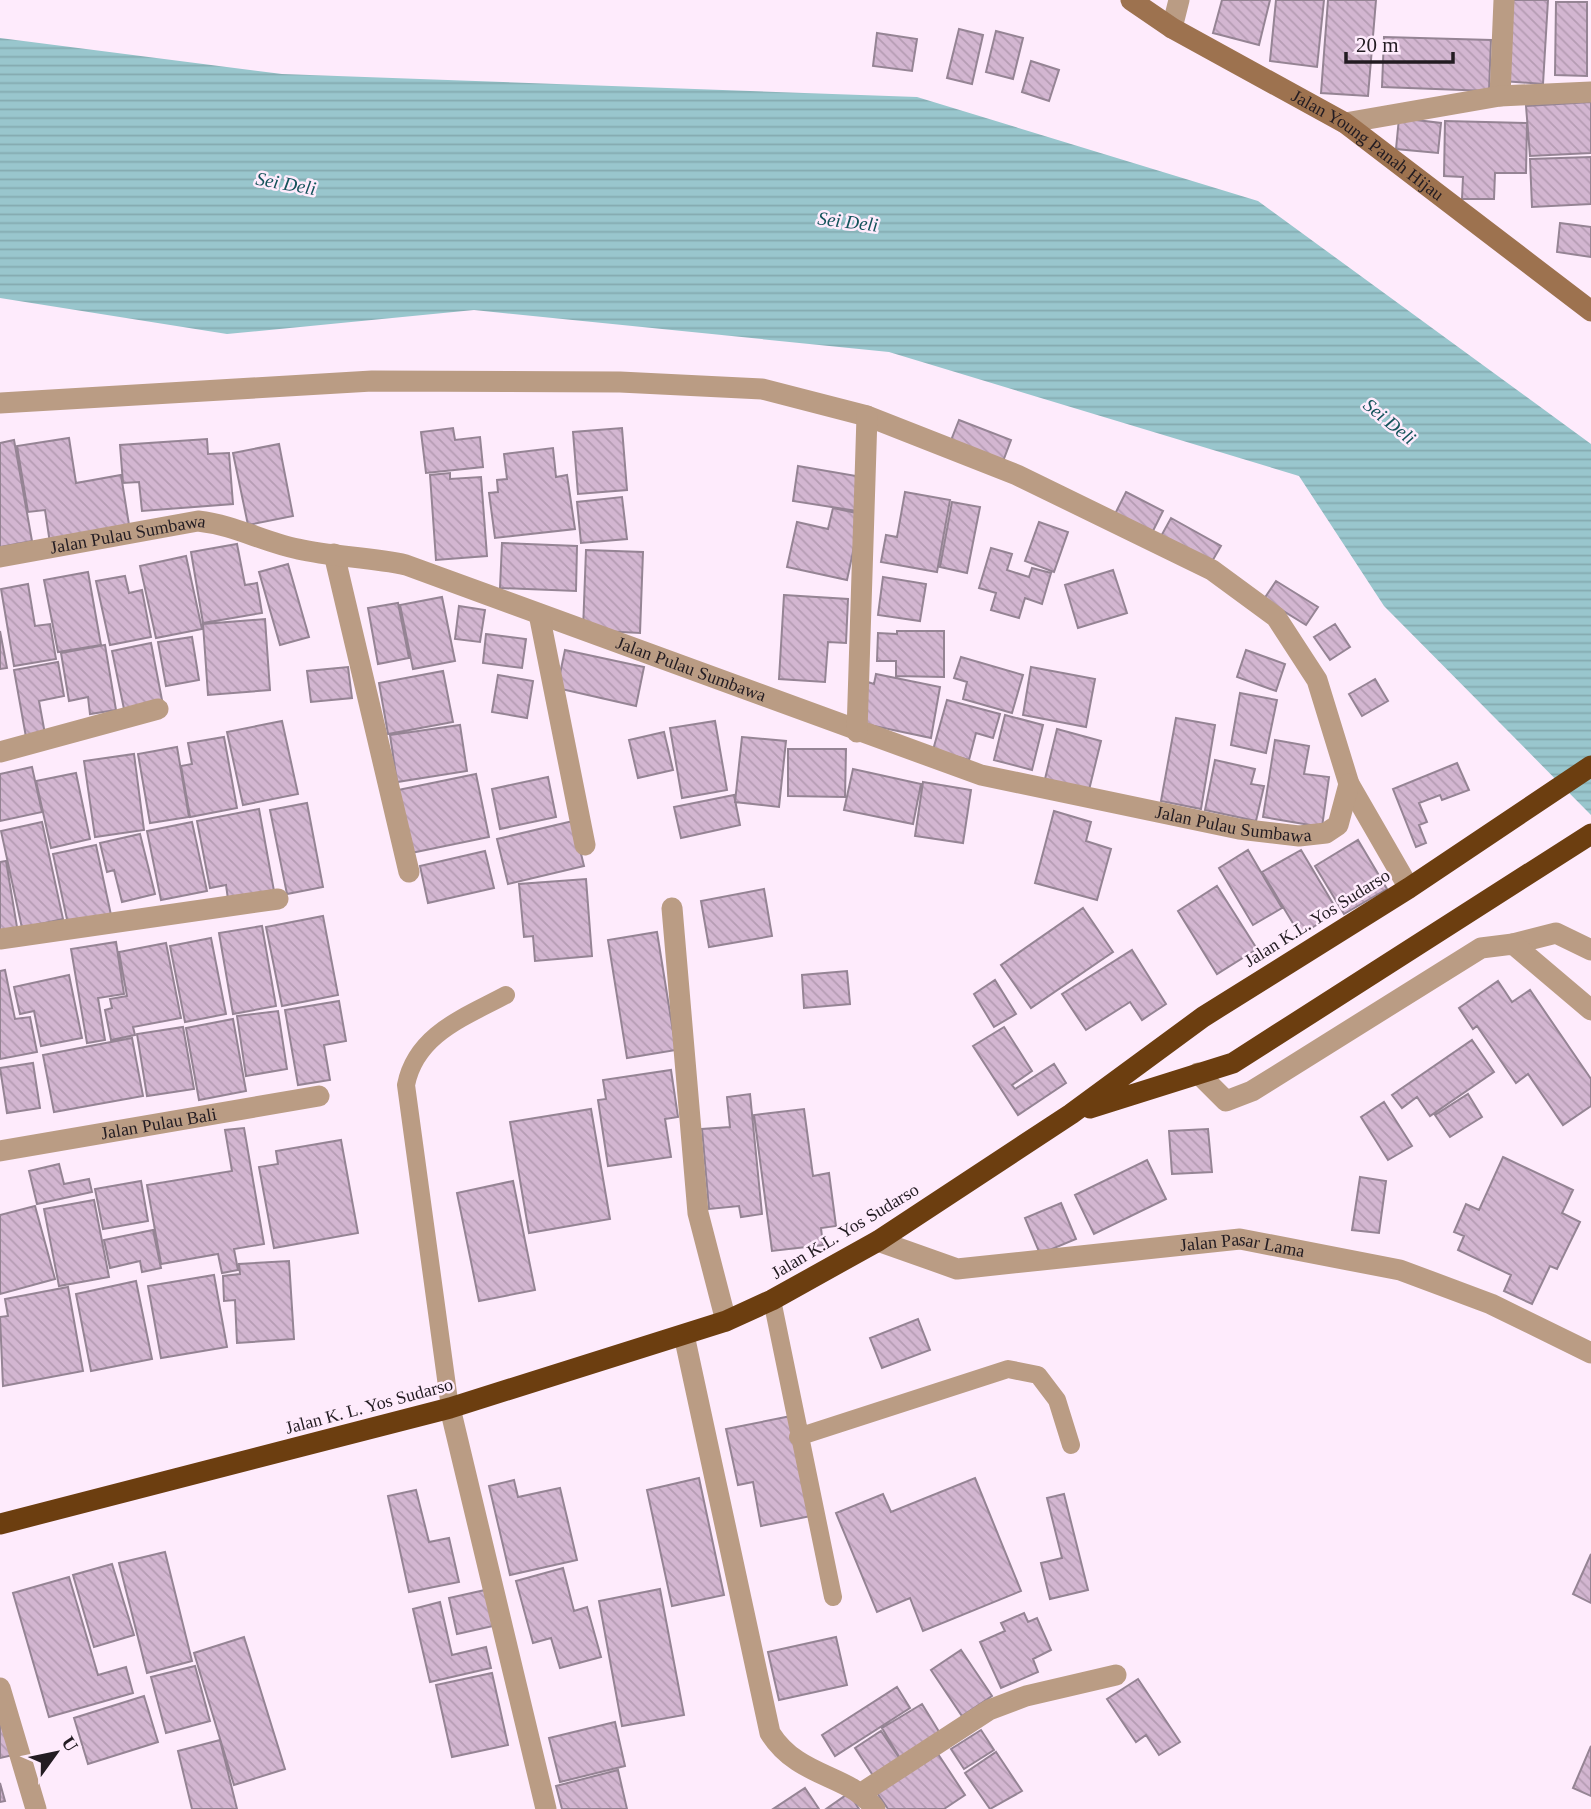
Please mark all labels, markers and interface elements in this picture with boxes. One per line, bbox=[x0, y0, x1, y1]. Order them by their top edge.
scale bar bbox=[1346, 21, 1453, 65]
text: 20 m bbox=[1356, 33, 1399, 57]
street label: Jalan Young Panah Hijau bbox=[1288, 86, 1448, 205]
water label: Sei Deli bbox=[254, 168, 318, 199]
water label: Sei Deli bbox=[817, 207, 879, 236]
water label: Sei Deli bbox=[1359, 394, 1420, 449]
street label: Jalan Pulau Sumbawa bbox=[48, 511, 207, 558]
street label: Jalan Pulau Sumbawa bbox=[613, 633, 769, 706]
street label: Jalan Pulau Sumbawa bbox=[1153, 802, 1312, 846]
street label: Jalan K.L. Yos Sudarso bbox=[1240, 865, 1394, 971]
street label: Jalan Pulau Bali bbox=[99, 1104, 218, 1143]
street label: Jalan K.L. Yos Sudarso bbox=[768, 1179, 922, 1283]
street label: Jalan Pasar Lama bbox=[1179, 1229, 1306, 1261]
street label: Jalan K. L. Yos Sudarso bbox=[283, 1374, 455, 1438]
north arrow bbox=[21, 1718, 91, 1788]
text: U bbox=[57, 1733, 83, 1756]

